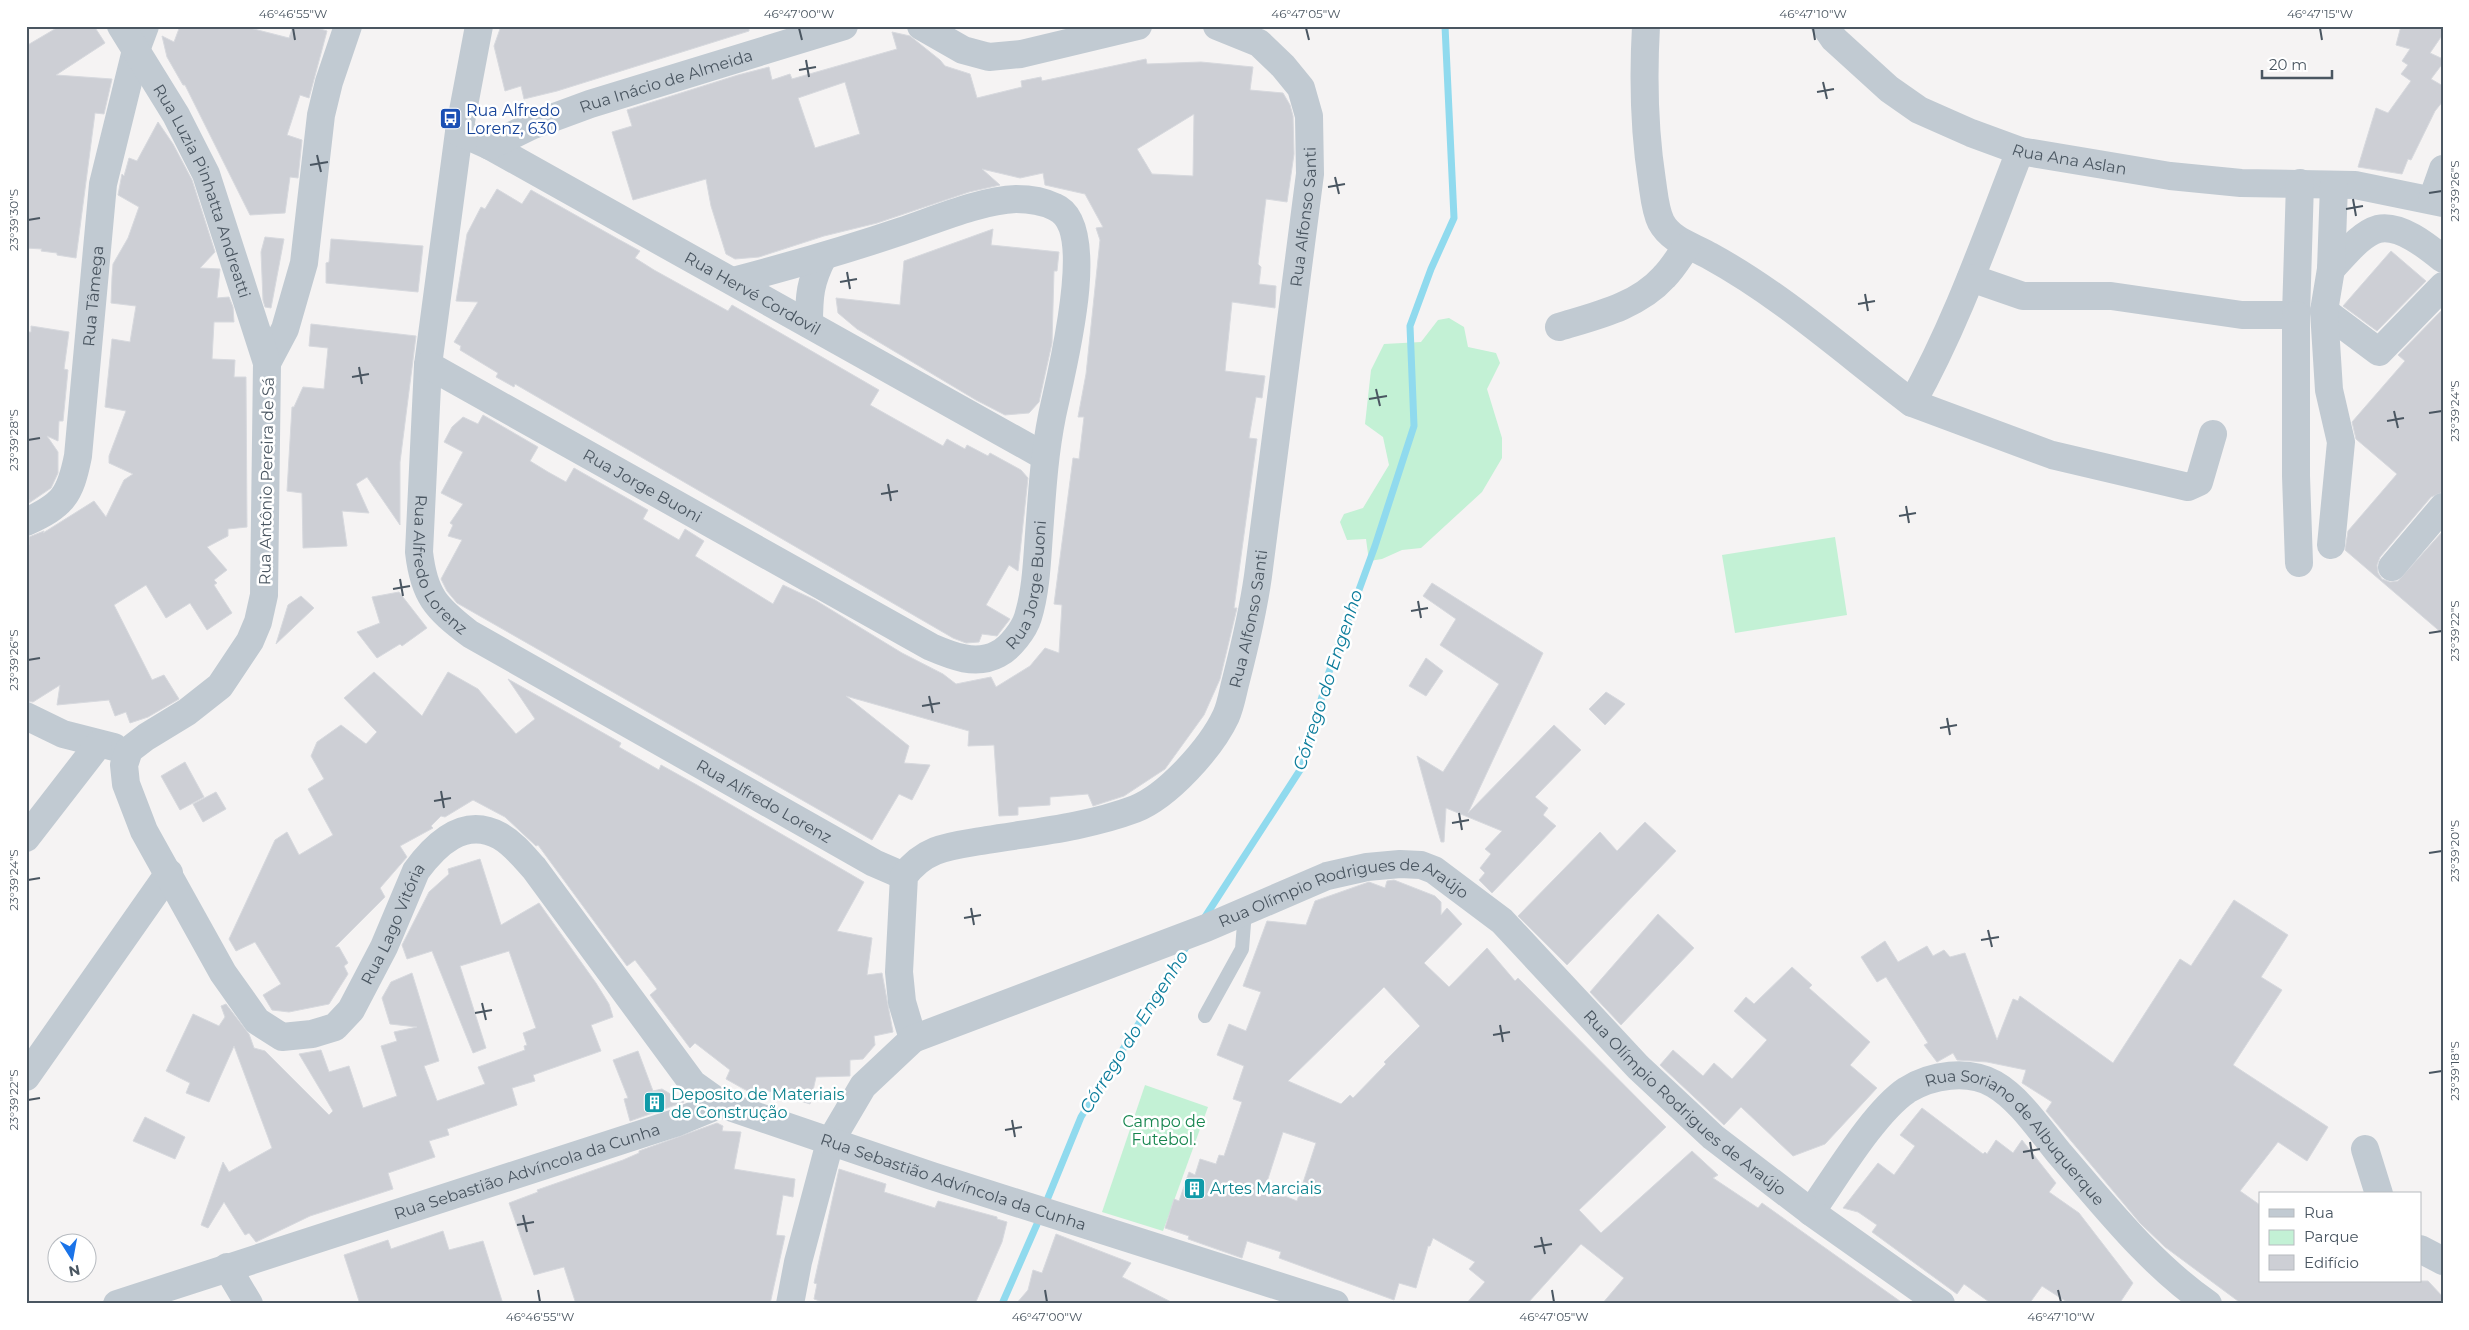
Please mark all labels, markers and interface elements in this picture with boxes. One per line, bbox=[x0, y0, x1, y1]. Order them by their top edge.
text: 46°46'55"W bbox=[259, 6, 327, 21]
text: 46°47'00"W bbox=[764, 6, 834, 21]
text: 46°47'05"W bbox=[1271, 6, 1341, 21]
text: 46°47'10"W bbox=[1779, 6, 1847, 21]
text: 46°47'15"W bbox=[2287, 6, 2353, 21]
street label: Rua Inácio de Almeida bbox=[577, 46, 755, 117]
scale bar bbox=[2262, 48, 2332, 80]
text: 20 m bbox=[2269, 55, 2307, 74]
street label: Rua Luzia Pinhatta Andreatti bbox=[149, 81, 254, 300]
place label: Rua Alfredo Lorenz, 630 bbox=[466, 101, 560, 138]
bus stop icon: Rua Alfredo Lorenz, 630 bbox=[438, 107, 462, 131]
street label: Rua Ana Aslan bbox=[2009, 140, 2128, 179]
street label: Rua Alfonso Santi bbox=[1286, 147, 1320, 288]
text: 23°39'26"S bbox=[2447, 160, 2462, 222]
text: 23°39'30"S bbox=[6, 189, 21, 251]
street label: Rua Tâmega bbox=[79, 245, 107, 347]
street label: Rua Hervé Cordovil bbox=[681, 248, 824, 339]
street label: Rua Antônio Pereira de Sá bbox=[255, 377, 278, 585]
text: 23°39'24"S bbox=[2447, 380, 2462, 442]
text: 23°39'28"S bbox=[6, 409, 21, 471]
street label: Rua Jorge Buoni bbox=[580, 445, 705, 527]
street label: Rua Alfredo Lorenz bbox=[409, 494, 471, 638]
street label: Rua Jorge Buoni bbox=[1002, 520, 1050, 653]
street label: Rua Alfonso Santi bbox=[1225, 548, 1271, 690]
water label: Córrego do Engenho bbox=[1288, 587, 1368, 773]
text: 23°39'22"S bbox=[2447, 600, 2462, 662]
text: 23°39'26"S bbox=[6, 629, 21, 691]
street label: Rua Alfredo Lorenz bbox=[693, 755, 835, 847]
text: 23°39'20"S bbox=[2447, 820, 2462, 882]
text: 23°39'24"S bbox=[6, 849, 21, 911]
street label: Rua Olímpio Rodrigues de Araújo bbox=[1216, 855, 1472, 932]
street label: Rua Lago Vitória bbox=[357, 859, 429, 988]
water label: Córrego do Engenho bbox=[1075, 946, 1193, 1118]
street label: Rua Olímpio Rodrigues de Araújo bbox=[1580, 1006, 1790, 1200]
text: 23°39'18"S bbox=[2447, 1041, 2462, 1101]
street label: Rua Soriano de Albuquerque bbox=[1922, 1066, 2109, 1209]
text: 23°39'22"S bbox=[6, 1069, 21, 1131]
place label: Deposito de Materiais de Construção bbox=[671, 1085, 845, 1122]
building icon: Deposito de Materiais de Construção bbox=[643, 1091, 667, 1115]
park label: Campo de Futebol. bbox=[1122, 1112, 1206, 1149]
street label: Rua Sebastião Advíncola da Cunha bbox=[392, 1119, 663, 1223]
street label: Rua Sebastião Advíncola da Cunha bbox=[818, 1130, 1089, 1234]
building icon: Artes Marciais bbox=[1182, 1176, 1206, 1200]
place label: Artes Marciais bbox=[1210, 1179, 1322, 1198]
legend bbox=[2259, 1192, 2422, 1282]
text: Rua bbox=[2304, 1203, 2334, 1222]
text: Parque bbox=[2304, 1227, 2359, 1246]
north arrow bbox=[48, 1232, 98, 1282]
text: Edifício bbox=[2304, 1253, 2359, 1272]
text: N bbox=[67, 1261, 82, 1281]
text: 46°46'55"W bbox=[506, 1309, 574, 1324]
text: 46°47'00"W bbox=[1012, 1309, 1082, 1324]
text: 46°47'05"W bbox=[1519, 1309, 1589, 1324]
text: 46°47'10"W bbox=[2027, 1309, 2095, 1324]

